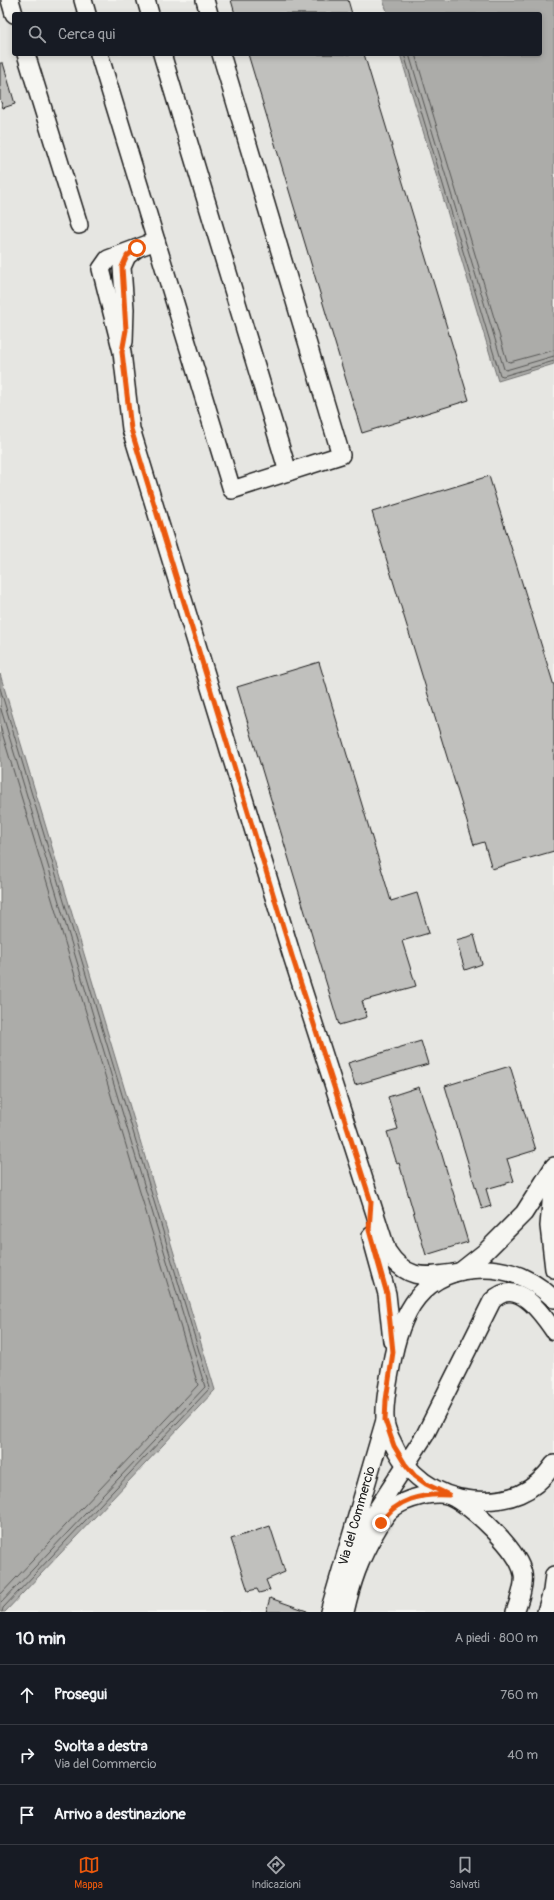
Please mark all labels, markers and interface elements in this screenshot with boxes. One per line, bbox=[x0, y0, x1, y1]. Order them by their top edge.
search box bbox=[12, 12, 542, 56]
icon: search bbox=[26, 23, 48, 45]
text: Cerca qui bbox=[58, 25, 115, 44]
route start bbox=[128, 239, 146, 257]
street label: Via del Commercio bbox=[335, 1465, 379, 1567]
route end bbox=[372, 1514, 390, 1532]
text: 10 min bbox=[16, 1628, 66, 1649]
text: A piedi · 800 m bbox=[455, 1630, 538, 1646]
icon: ahead bbox=[16, 1684, 38, 1706]
text: Prosegui bbox=[54, 1685, 107, 1704]
text: 760 m bbox=[500, 1687, 538, 1703]
text: Svolta a destra bbox=[54, 1737, 148, 1756]
icon: right bbox=[16, 1744, 38, 1766]
text: 40 m bbox=[507, 1747, 538, 1763]
text: Via del Commercio bbox=[54, 1756, 156, 1772]
icon: arrive bbox=[16, 1804, 38, 1826]
text: Arrivo a destinazione bbox=[54, 1805, 186, 1824]
tab: Mappa bbox=[74, 1854, 103, 1891]
tab: Indicazioni bbox=[252, 1854, 301, 1891]
tab: Salvati bbox=[449, 1854, 480, 1891]

